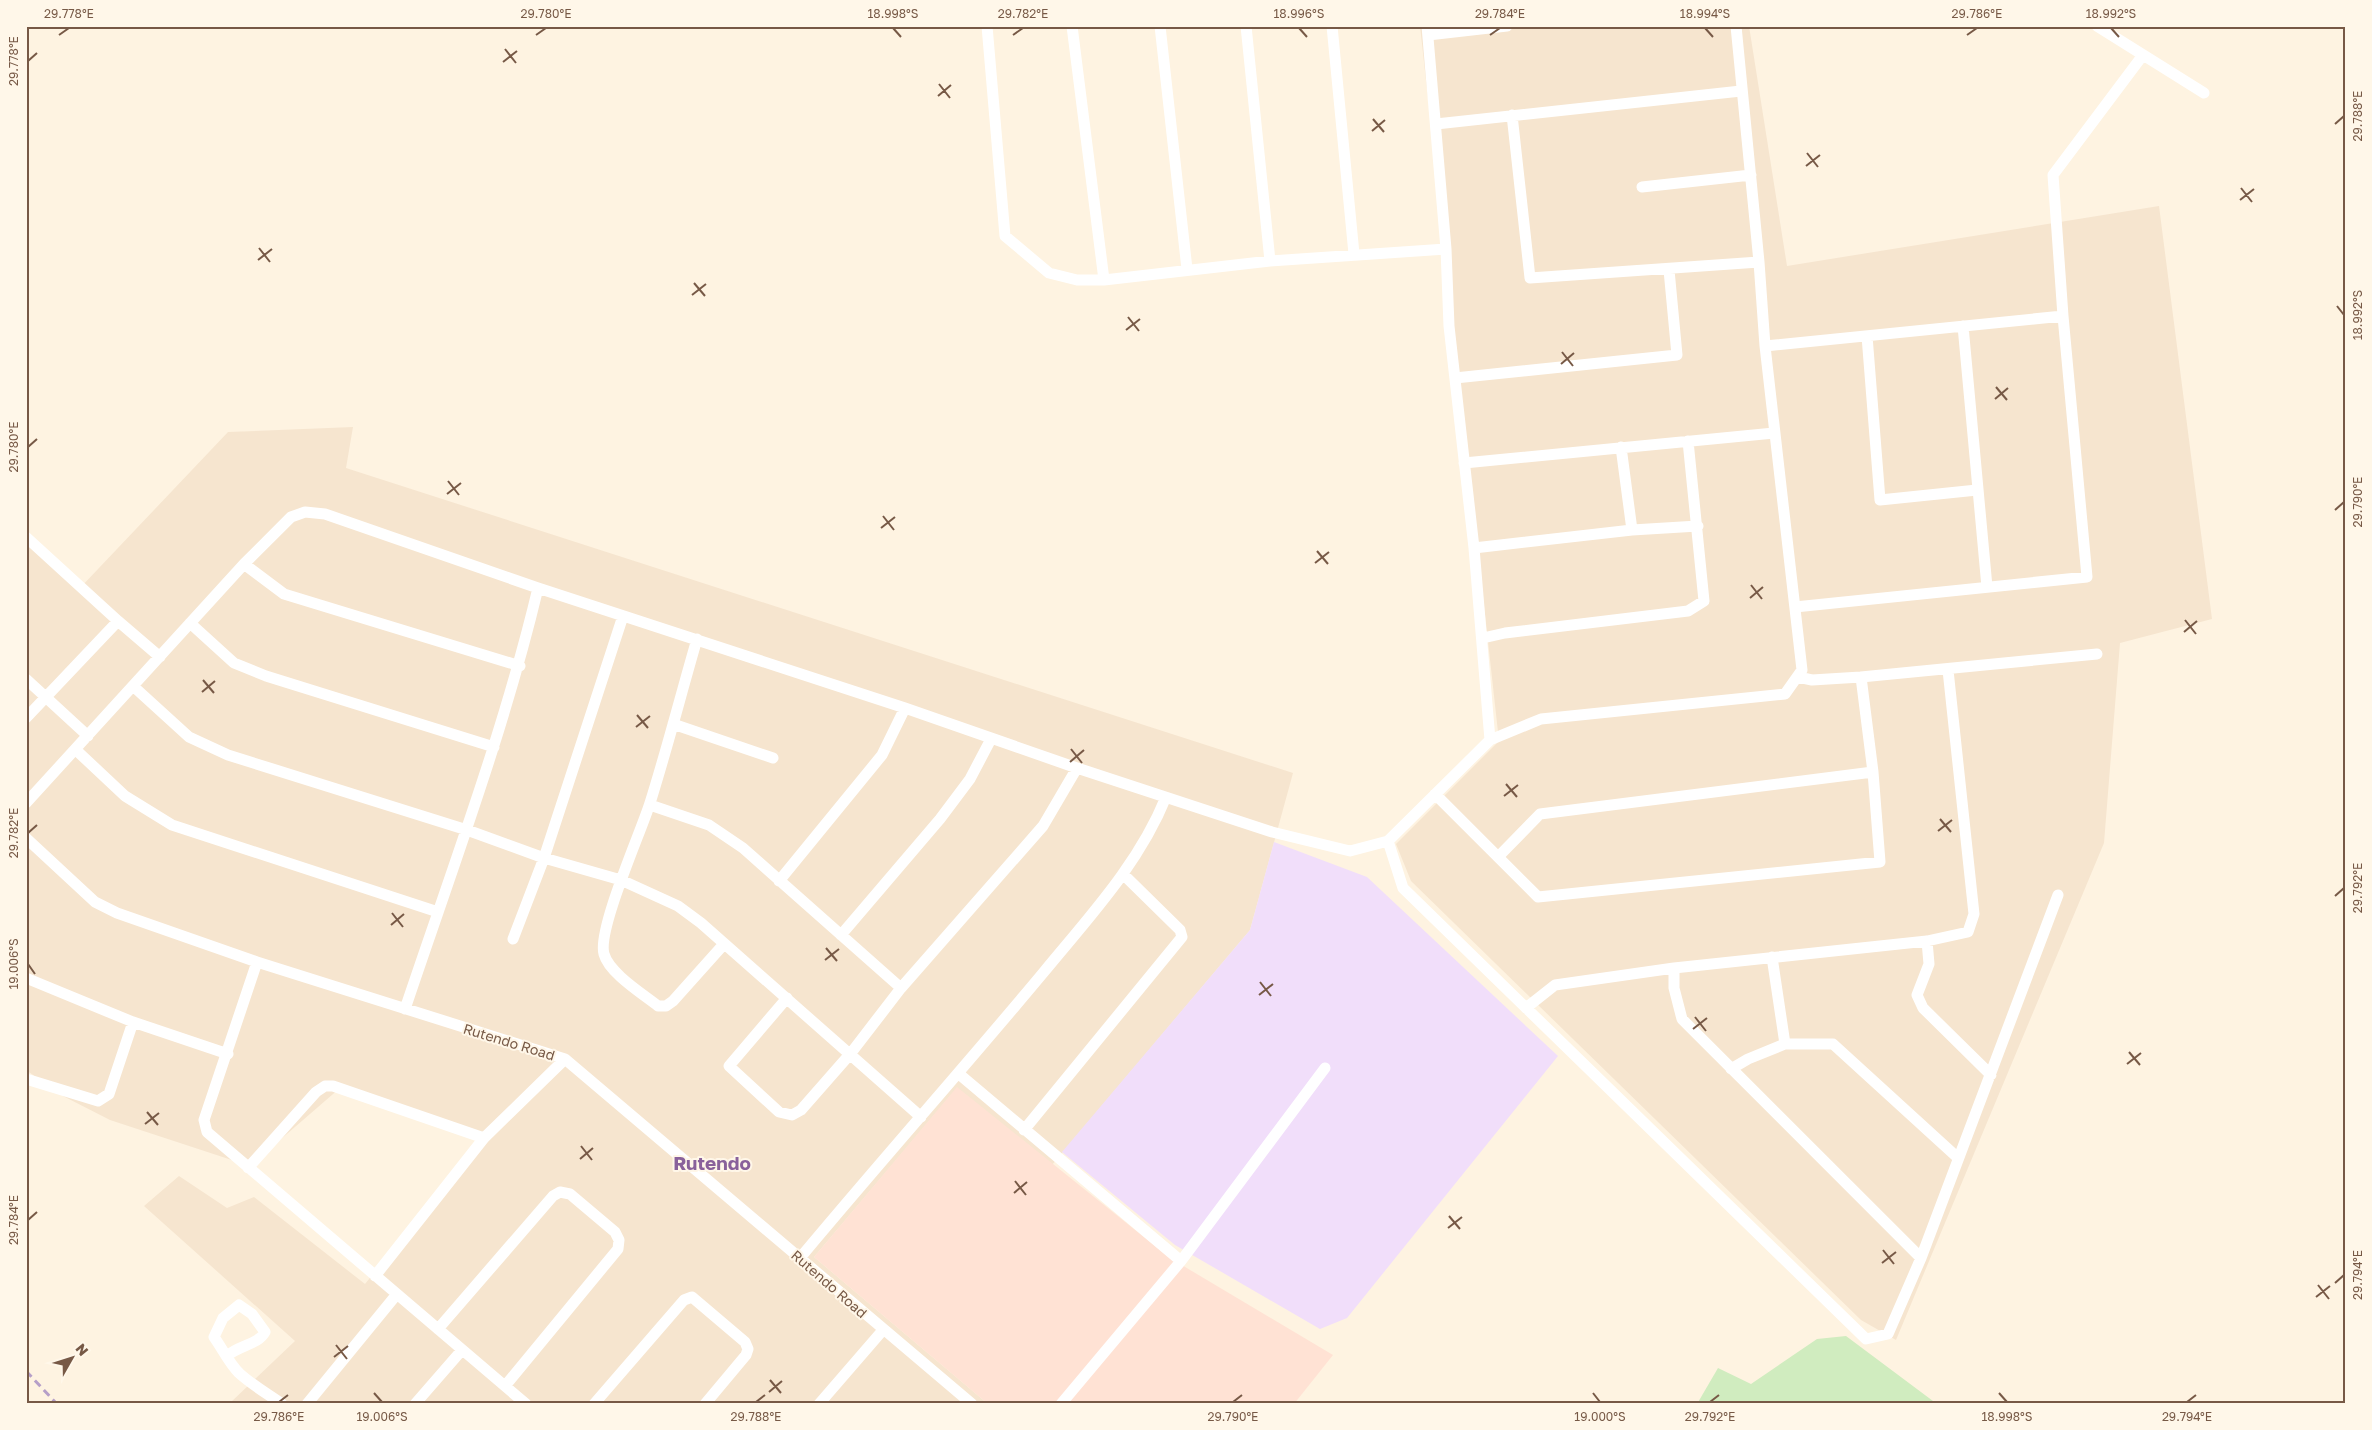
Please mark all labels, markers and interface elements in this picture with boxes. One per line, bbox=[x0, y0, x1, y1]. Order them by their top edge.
text: 29.778°E bbox=[44, 6, 94, 21]
text: 29.780°E bbox=[521, 6, 571, 21]
text: 18.998°S bbox=[868, 6, 919, 21]
text: 29.782°E bbox=[998, 6, 1048, 21]
text: 18.996°S bbox=[1274, 6, 1325, 21]
text: 29.784°E bbox=[1475, 6, 1525, 21]
text: 18.994°S bbox=[1680, 6, 1730, 21]
text: 29.786°E bbox=[1952, 6, 2002, 21]
text: 18.992°S bbox=[2086, 6, 2137, 21]
text: 29.778°E bbox=[6, 36, 21, 86]
text: 29.788°E bbox=[2350, 91, 2365, 141]
text: 18.992°S bbox=[2350, 289, 2365, 340]
text: 29.780°E bbox=[6, 422, 21, 472]
text: 29.790°E bbox=[2350, 477, 2365, 527]
text: 29.782°E bbox=[6, 808, 21, 858]
text: 29.792°E bbox=[2350, 863, 2365, 913]
text: 19.006°S bbox=[6, 938, 21, 990]
street label: Rutendo Road bbox=[461, 1020, 557, 1064]
district label: Rutendo bbox=[673, 1151, 751, 1174]
text: 29.784°E bbox=[6, 1195, 21, 1245]
street label: Rutendo Road bbox=[788, 1246, 871, 1321]
text: 29.794°E bbox=[2350, 1250, 2365, 1300]
north arrow bbox=[48, 1332, 98, 1382]
text: N bbox=[73, 1340, 92, 1359]
text: 29.786°E bbox=[254, 1409, 304, 1424]
text: 19.006°S bbox=[356, 1409, 408, 1424]
text: 29.788°E bbox=[731, 1409, 781, 1424]
text: 29.790°E bbox=[1208, 1409, 1258, 1424]
text: 19.000°S bbox=[1574, 1409, 1626, 1424]
text: 29.792°E bbox=[1685, 1409, 1735, 1424]
text: 18.998°S bbox=[1982, 1409, 2033, 1424]
text: 29.794°E bbox=[2162, 1409, 2212, 1424]

